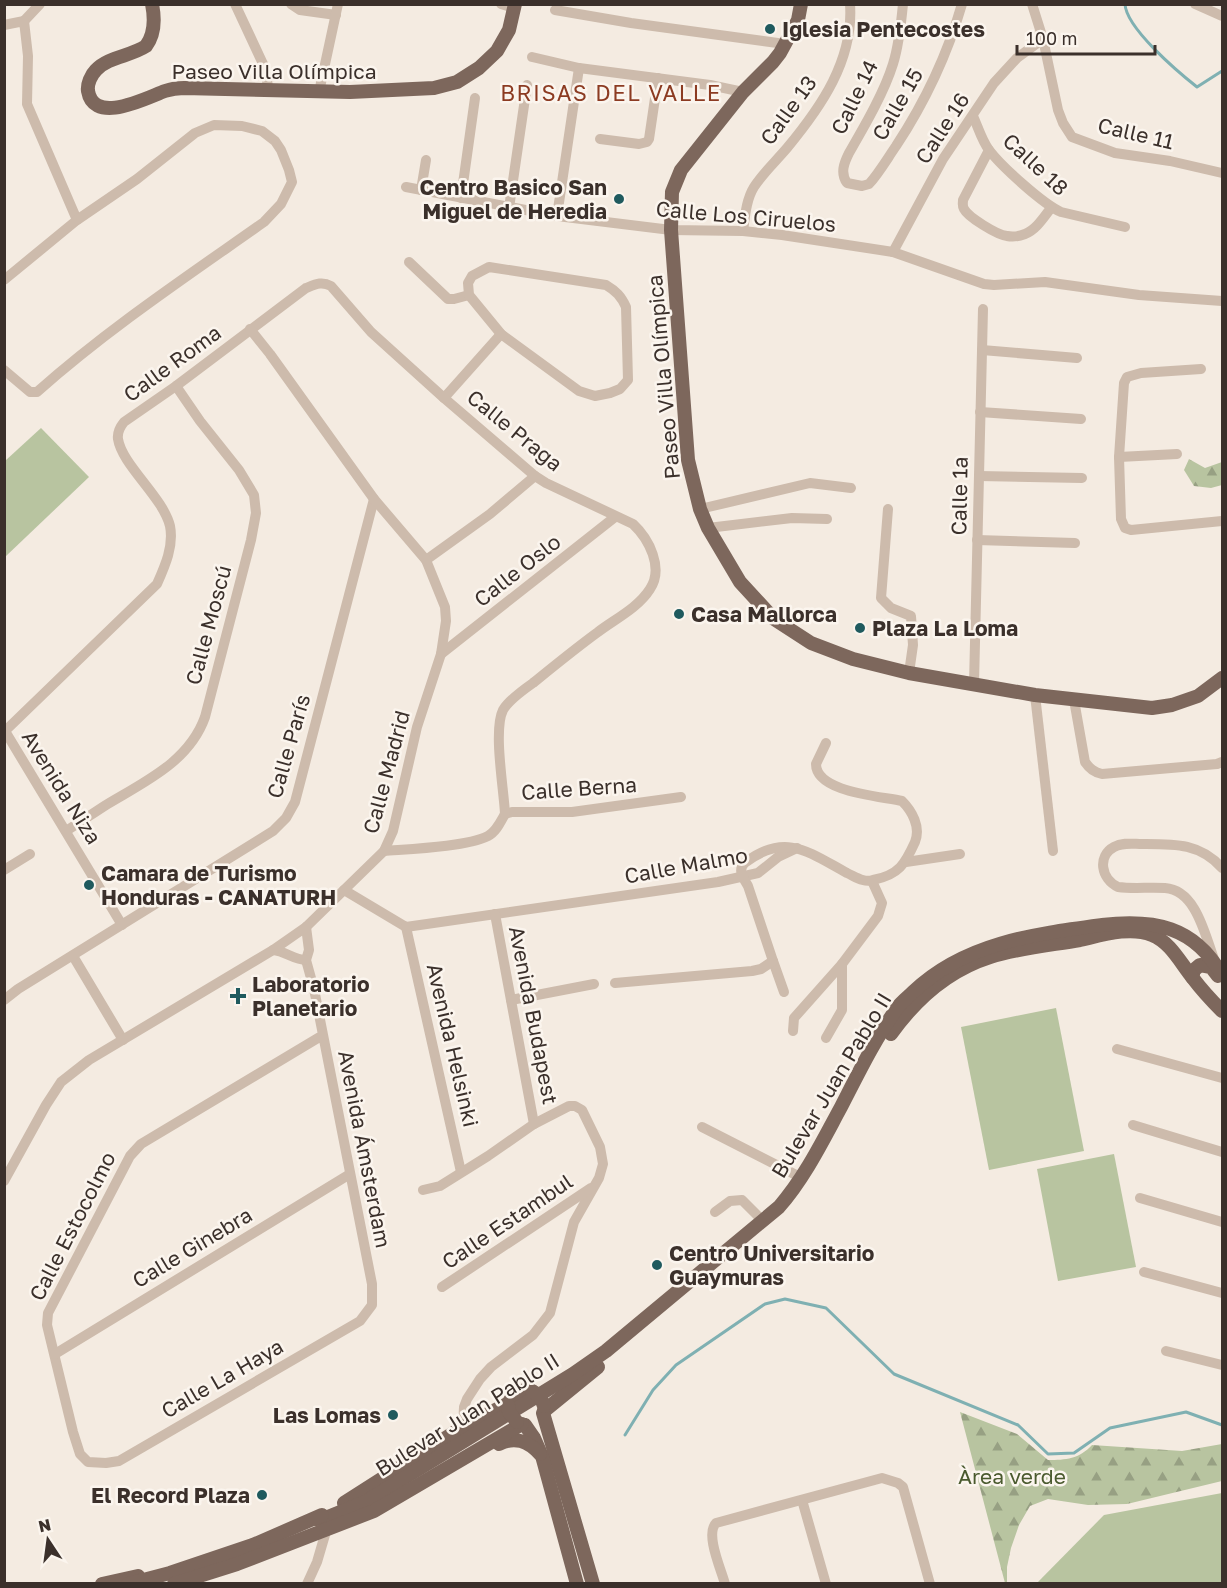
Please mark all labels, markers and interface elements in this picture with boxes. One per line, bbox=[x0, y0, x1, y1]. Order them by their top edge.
place label: Iglesia Pentecostes bbox=[782, 16, 985, 42]
scale bar bbox=[1017, 18, 1155, 56]
marker: Iglesia Pentecostes bbox=[763, 22, 777, 36]
text: 100 m bbox=[1026, 27, 1077, 49]
street label: Calle 14 bbox=[825, 55, 883, 139]
street label: Paseo Villa Olímpica bbox=[171, 58, 377, 84]
street label: Calle 15 bbox=[866, 63, 928, 145]
street label: Calle 13 bbox=[754, 70, 822, 150]
district label: BRISAS DEL VALLE bbox=[500, 79, 722, 106]
street label: Calle 16 bbox=[909, 87, 975, 169]
street label: Calle 11 bbox=[1095, 112, 1177, 154]
street label: Calle 18 bbox=[998, 127, 1074, 201]
place label: Centro Basico San Miguel de Heredia bbox=[419, 174, 607, 224]
marker: Centro Basico San Miguel de Heredia bbox=[612, 192, 626, 206]
street label: Calle Los Ciruelos bbox=[655, 195, 837, 237]
street label: Paseo Villa Olímpica bbox=[641, 274, 685, 480]
street label: Calle Roma bbox=[118, 319, 226, 407]
street label: Calle Praga bbox=[462, 384, 568, 476]
street label: Calle 1a bbox=[945, 456, 973, 536]
street label: Calle Oslo bbox=[469, 528, 565, 612]
street label: Calle Moscú bbox=[180, 562, 236, 688]
place label: Casa Mallorca bbox=[691, 601, 837, 627]
marker: Casa Mallorca bbox=[672, 607, 686, 621]
place label: Plaza La Loma bbox=[872, 615, 1018, 641]
marker: Plaza La Loma bbox=[853, 621, 867, 635]
street label: Calle París bbox=[261, 691, 315, 801]
street label: Calle Madrid bbox=[357, 708, 415, 836]
street label: Avenida Niza bbox=[17, 725, 107, 849]
street label: Calle Berna bbox=[520, 771, 638, 805]
street label: Calle Malmo bbox=[622, 841, 750, 889]
place label: Camara de Turismo Honduras - CANATURH bbox=[101, 860, 336, 910]
marker: Camara de Turismo Honduras - CANATURH bbox=[82, 878, 96, 892]
street label: Avenida Budapest bbox=[504, 924, 564, 1106]
street label: Avenida Helsinki bbox=[422, 961, 484, 1129]
place label: Laboratorio Planetario bbox=[252, 971, 369, 1021]
marker: Laboratorio Planetario bbox=[229, 987, 247, 1005]
street label: Bulevar Juan Pablo II bbox=[765, 988, 897, 1182]
street label: Avenida Ámsterdam bbox=[333, 1048, 397, 1250]
street label: Calle Estocolmo bbox=[23, 1147, 121, 1305]
street label: Calle Estambul bbox=[437, 1168, 577, 1274]
street label: Calle Ginebra bbox=[127, 1201, 257, 1293]
place label: Centro Universitario Guaymuras bbox=[669, 1240, 874, 1290]
marker: Centro Universitario Guaymuras bbox=[650, 1258, 664, 1272]
street label: Calle La Haya bbox=[156, 1333, 288, 1423]
street label: Bulevar Juan Pablo II bbox=[370, 1347, 564, 1481]
place label: Las Lomas bbox=[273, 1402, 381, 1428]
marker: Las Lomas bbox=[386, 1408, 400, 1422]
park label: Àrea verde bbox=[958, 1463, 1066, 1489]
place label: El Record Plaza bbox=[91, 1482, 250, 1508]
marker: El Record Plaza bbox=[255, 1488, 269, 1502]
north arrow bbox=[18, 1510, 78, 1570]
text: N bbox=[36, 1514, 53, 1536]

